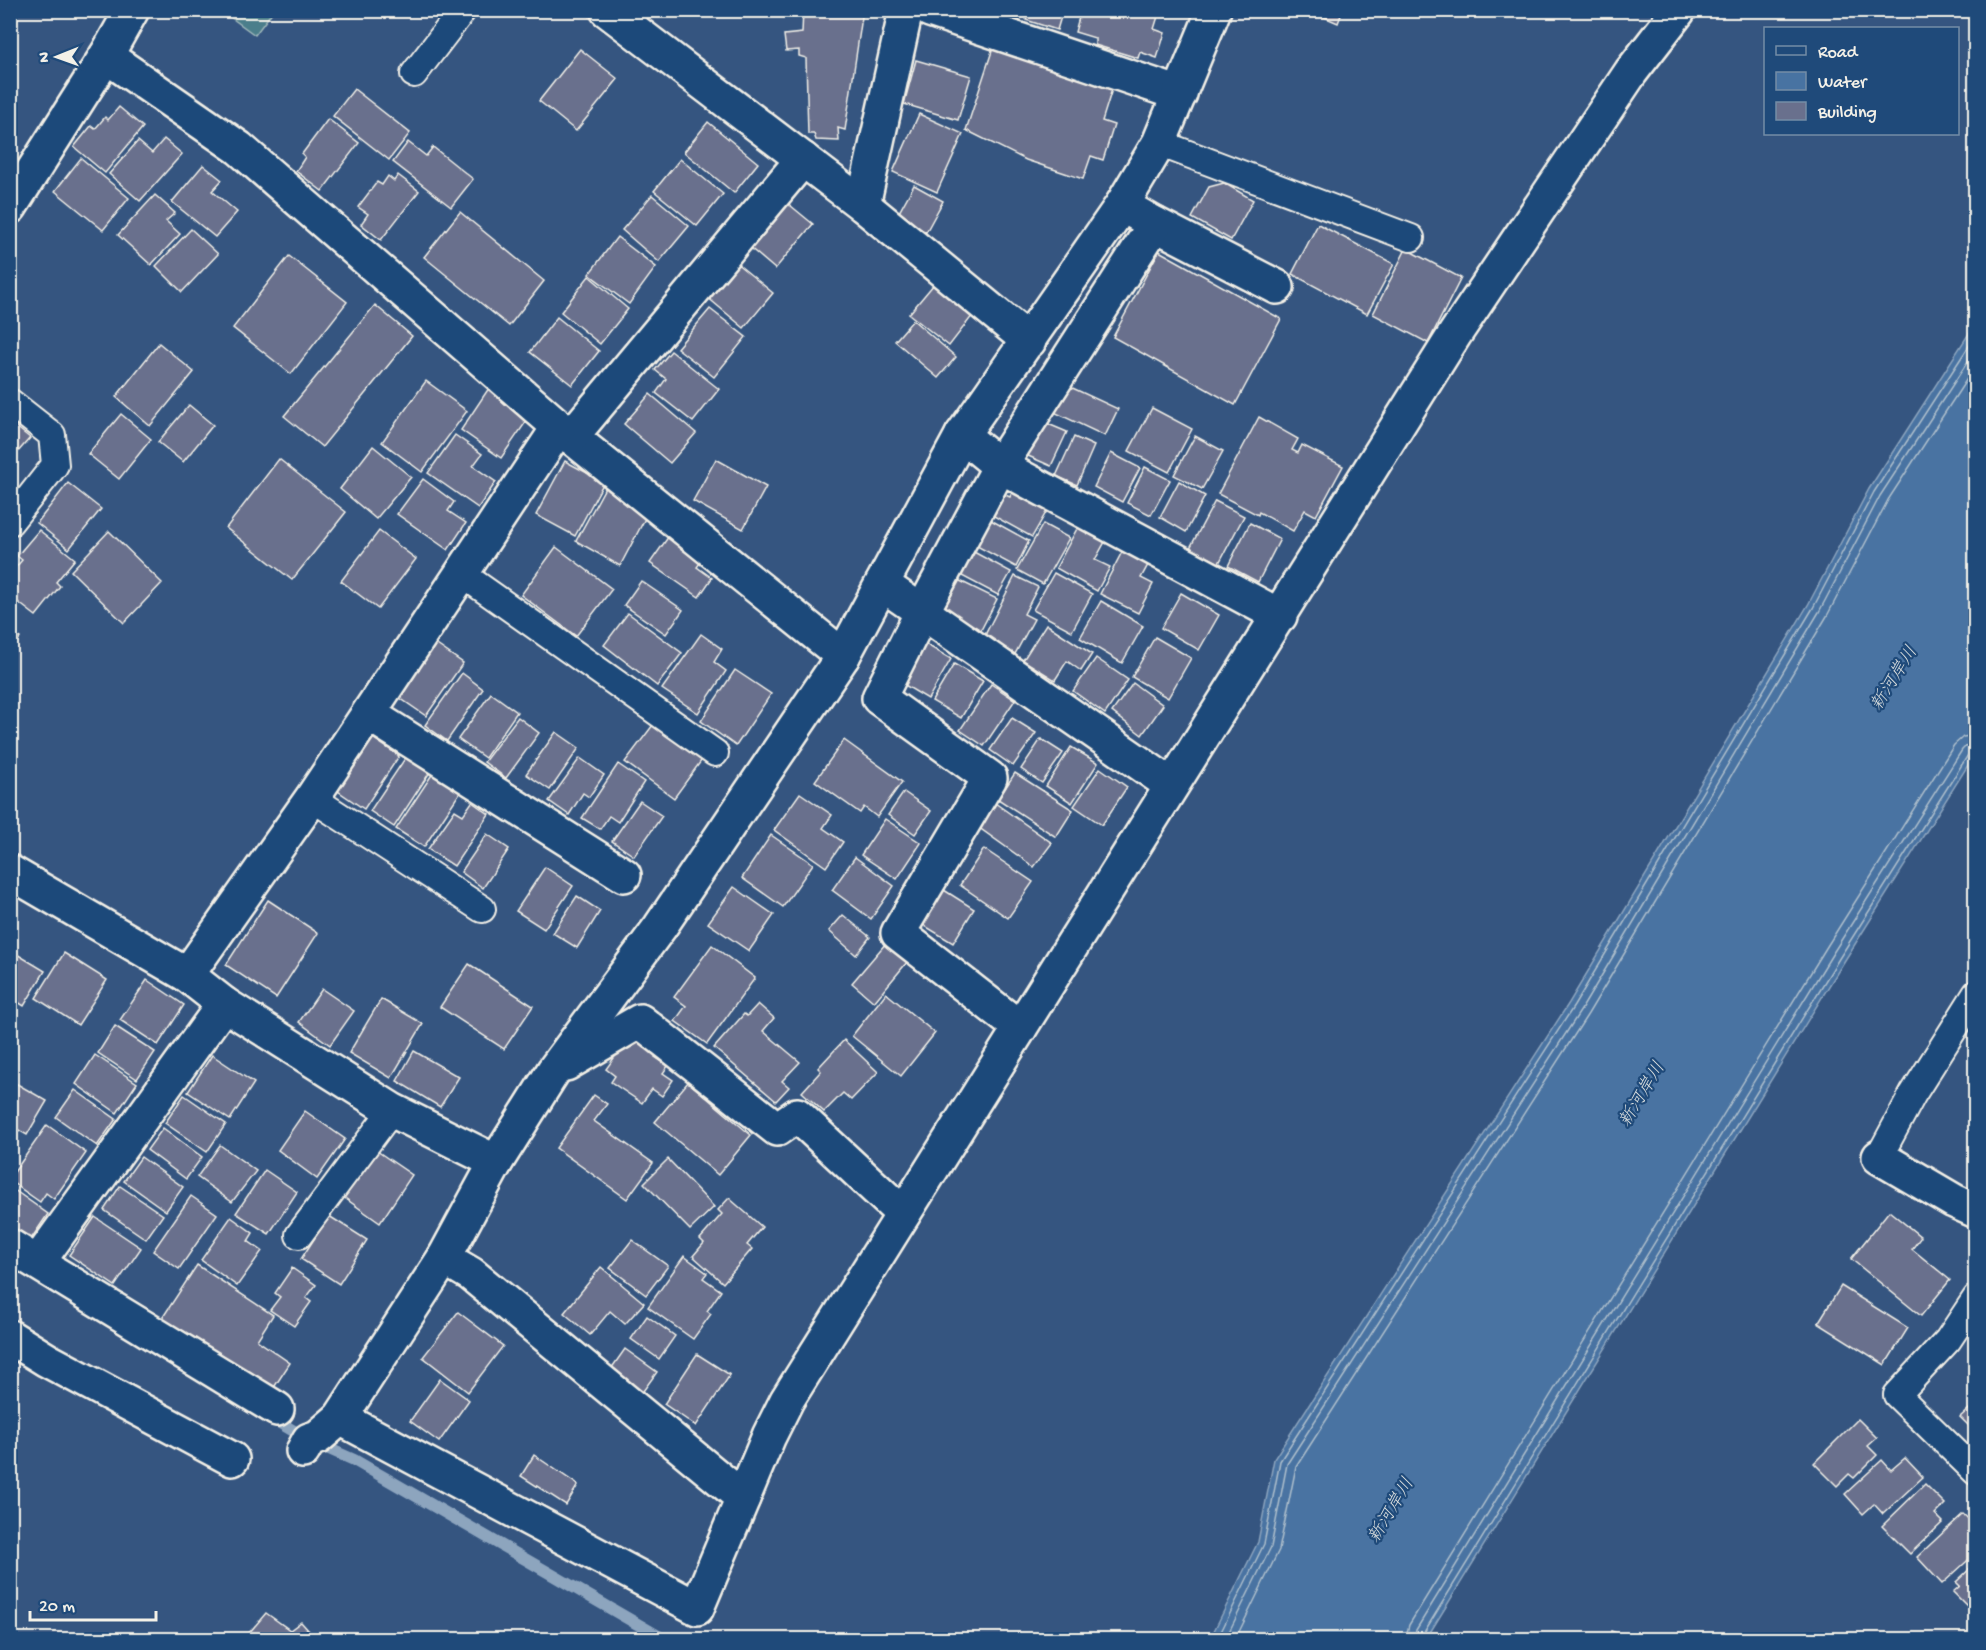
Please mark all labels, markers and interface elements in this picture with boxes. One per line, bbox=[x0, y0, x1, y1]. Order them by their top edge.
north arrow bbox=[27, 27, 87, 87]
legend bbox=[1764, 27, 1959, 135]
text: Road bbox=[1818, 43, 1859, 64]
text: N bbox=[36, 51, 55, 63]
text: Water bbox=[1818, 73, 1868, 94]
text: Building bbox=[1817, 103, 1877, 124]
water label: 新河岸川 bbox=[1866, 642, 1923, 715]
water label: 新河岸川 bbox=[1615, 1058, 1671, 1131]
water label: 新河岸川 bbox=[1364, 1474, 1420, 1547]
scale bar bbox=[30, 1584, 156, 1622]
text: 20 m bbox=[39, 1597, 75, 1618]

